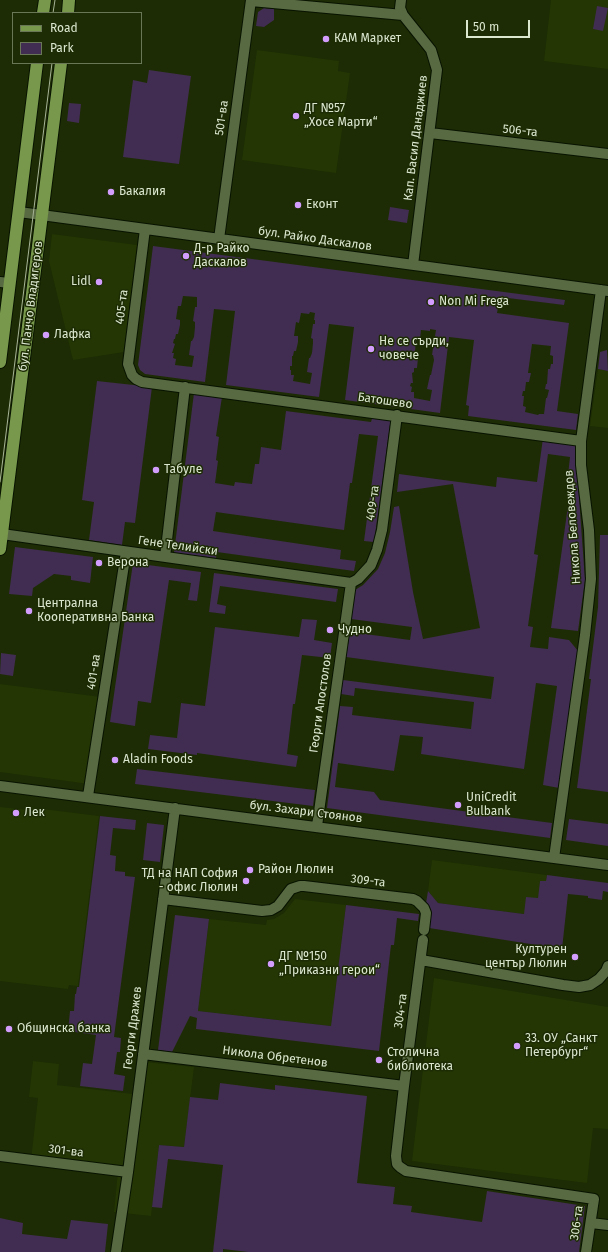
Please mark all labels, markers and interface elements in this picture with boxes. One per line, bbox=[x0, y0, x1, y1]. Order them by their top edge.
legend bbox=[12, 12, 142, 64]
scale bar bbox=[468, 12, 532, 38]
text: 50 m bbox=[473, 20, 499, 34]
text: Road bbox=[50, 21, 78, 35]
place label: КАМ Маркет bbox=[334, 32, 401, 46]
marker: КАМ Маркет bbox=[321, 34, 331, 44]
text: Park bbox=[50, 41, 74, 55]
street label: Кап. Васил Данаджиев bbox=[401, 74, 431, 202]
street label: 501-ва bbox=[212, 99, 232, 137]
place label: ДГ №57 „Хосе Марти“ bbox=[304, 102, 378, 130]
marker: ДГ №57 „Хосе Марти“ bbox=[291, 111, 301, 121]
street label: 506-та bbox=[502, 122, 538, 140]
place label: Бакалия bbox=[119, 185, 166, 199]
marker: Бакалия bbox=[106, 187, 116, 197]
place label: Еконт bbox=[306, 198, 338, 212]
marker: Еконт bbox=[293, 200, 303, 210]
street label: бул. Райко Даскалов bbox=[257, 224, 373, 254]
street label: бул. Панчо Владигеров bbox=[16, 240, 46, 372]
place label: Д-р Райко Даскалов bbox=[194, 242, 250, 270]
marker: Д-р Райко Даскалов bbox=[181, 251, 191, 261]
place label: Lidl bbox=[71, 275, 91, 289]
marker: Lidl bbox=[94, 277, 104, 287]
street label: 405-та bbox=[113, 289, 131, 325]
place label: Non Mi Frega bbox=[439, 295, 509, 309]
marker: Non Mi Frega bbox=[426, 297, 436, 307]
place label: Лафка bbox=[54, 328, 91, 342]
marker: Лафка bbox=[41, 330, 51, 340]
place label: Не се сърди, човече bbox=[379, 335, 449, 363]
marker: Не се сърди, човече bbox=[366, 344, 376, 354]
street label: Батошево bbox=[357, 390, 413, 412]
place label: Табуле bbox=[164, 463, 202, 477]
marker: Табуле bbox=[151, 465, 161, 475]
street label: Никола Беловеждов bbox=[562, 469, 584, 585]
street label: 409-та bbox=[363, 485, 383, 521]
street label: Гене Телийски bbox=[137, 533, 219, 559]
place label: Верона bbox=[107, 556, 149, 570]
marker: Верона bbox=[94, 558, 104, 568]
place label: Централна Кооперативна Банка bbox=[37, 597, 154, 625]
marker: Централна Кооперативна Банка bbox=[24, 606, 34, 616]
place label: Чудно bbox=[338, 623, 372, 637]
marker: Чудно bbox=[325, 625, 335, 635]
street label: Георги Апостолов bbox=[307, 652, 335, 754]
street label: 401-ва bbox=[84, 653, 104, 691]
place label: Aladin Foods bbox=[123, 753, 193, 767]
marker: Aladin Foods bbox=[110, 755, 120, 765]
place label: UniCredit Bulbank bbox=[466, 791, 517, 819]
street label: бул. Захари Стоянов bbox=[249, 798, 363, 826]
marker: UniCredit Bulbank bbox=[453, 800, 463, 810]
place label: Лек bbox=[24, 806, 45, 820]
marker: Лек bbox=[11, 808, 21, 818]
place label: Район Люлин bbox=[258, 863, 334, 877]
marker: Район Люлин bbox=[245, 865, 255, 875]
place label: ТД на НАП София - офис Люлин bbox=[141, 867, 238, 895]
street label: 309-та bbox=[350, 872, 386, 890]
marker: ТД на НАП София - офис Люлин bbox=[241, 876, 251, 886]
place label: Културен център Люлин bbox=[485, 943, 567, 971]
place label: ДГ №150 „Приказни герои“ bbox=[279, 950, 380, 978]
marker: Културен център Люлин bbox=[570, 952, 580, 962]
marker: ДГ №150 „Приказни герои“ bbox=[266, 959, 276, 969]
street label: Георги Дражев bbox=[121, 986, 145, 1070]
street label: 304-та bbox=[391, 993, 411, 1029]
place label: Общинска банка bbox=[17, 1022, 111, 1036]
marker: Общинска банка bbox=[4, 1024, 14, 1034]
place label: 33. ОУ „Санкт Петербург“ bbox=[525, 1032, 597, 1060]
marker: 33. ОУ „Санкт Петербург“ bbox=[512, 1041, 522, 1051]
street label: Никола Обретенов bbox=[221, 1043, 329, 1071]
place label: Столична библиотека bbox=[387, 1046, 453, 1074]
marker: Столична библиотека bbox=[374, 1055, 384, 1065]
street label: 301-ва bbox=[47, 1142, 85, 1160]
street label: 306-та bbox=[567, 1205, 587, 1241]

